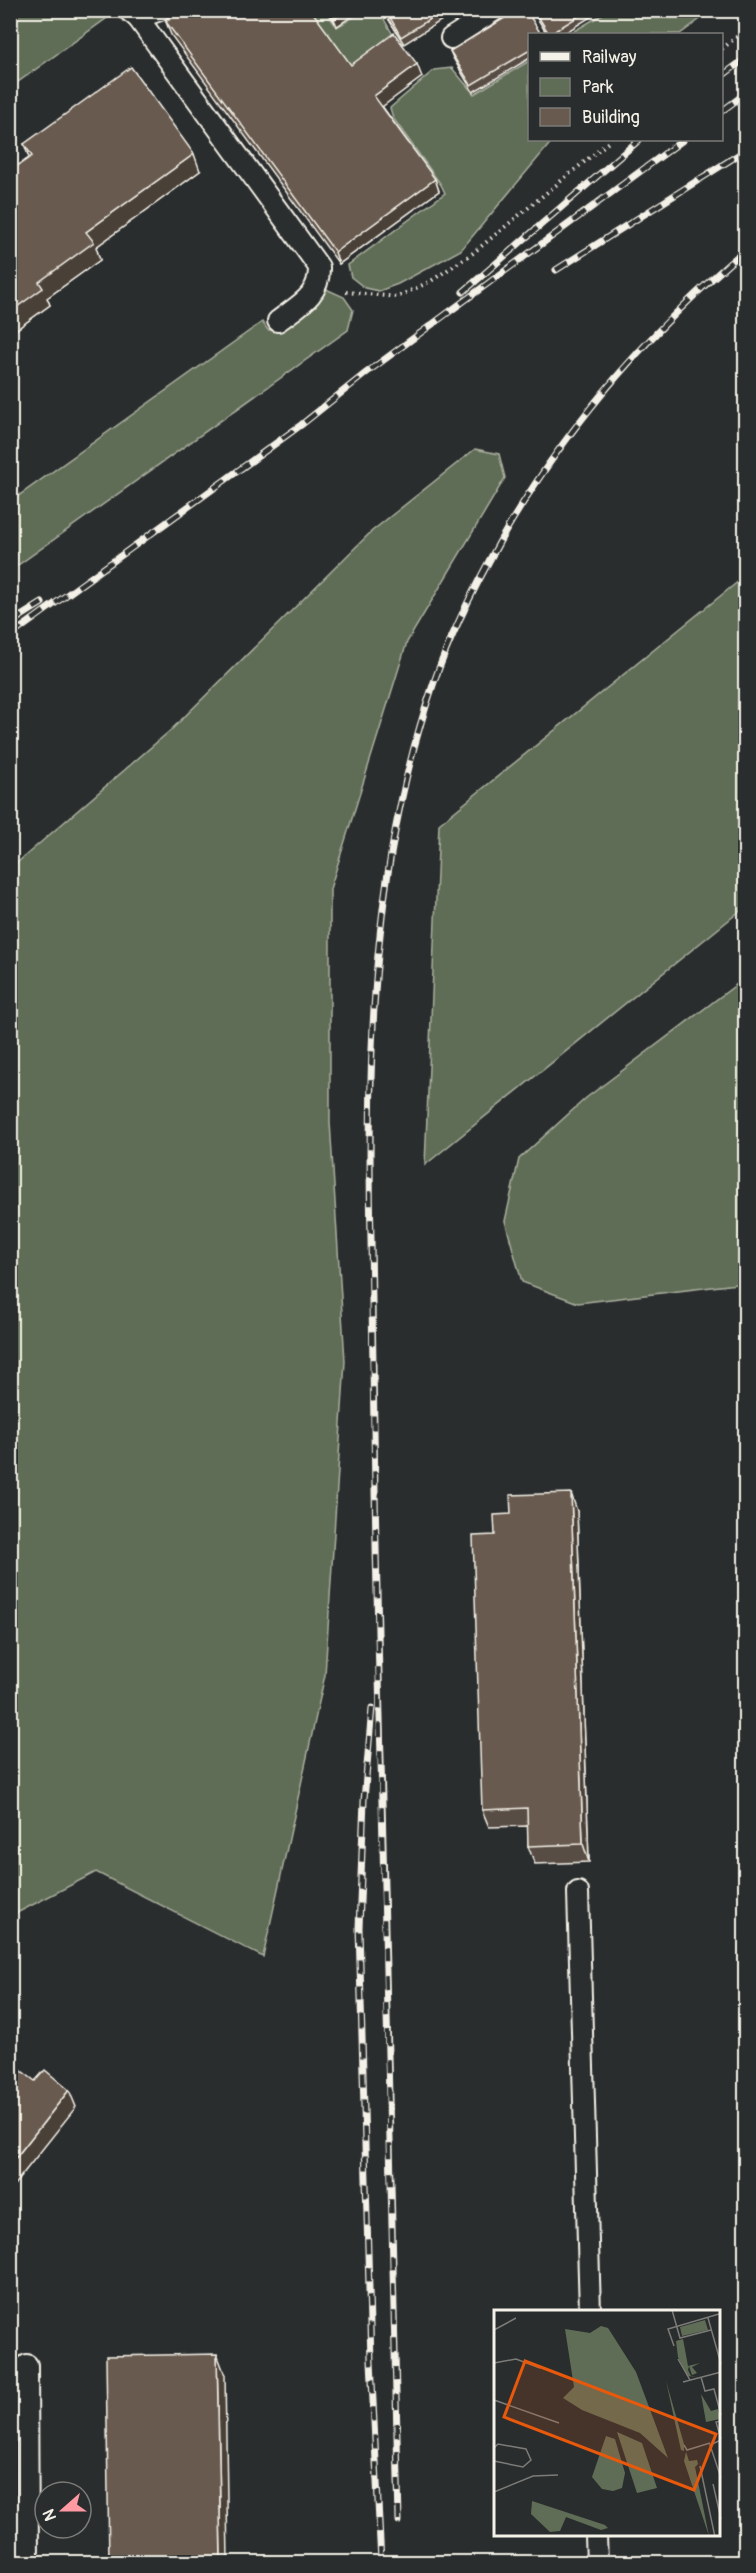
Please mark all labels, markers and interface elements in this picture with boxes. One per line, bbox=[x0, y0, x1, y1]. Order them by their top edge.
legend bbox=[528, 33, 723, 141]
text: Railway bbox=[582, 46, 637, 69]
text: Park bbox=[582, 76, 614, 99]
text: Building bbox=[582, 106, 640, 129]
inset map bbox=[494, 2310, 720, 2537]
north arrow bbox=[33, 2480, 93, 2540]
text: N bbox=[39, 2506, 61, 2524]

